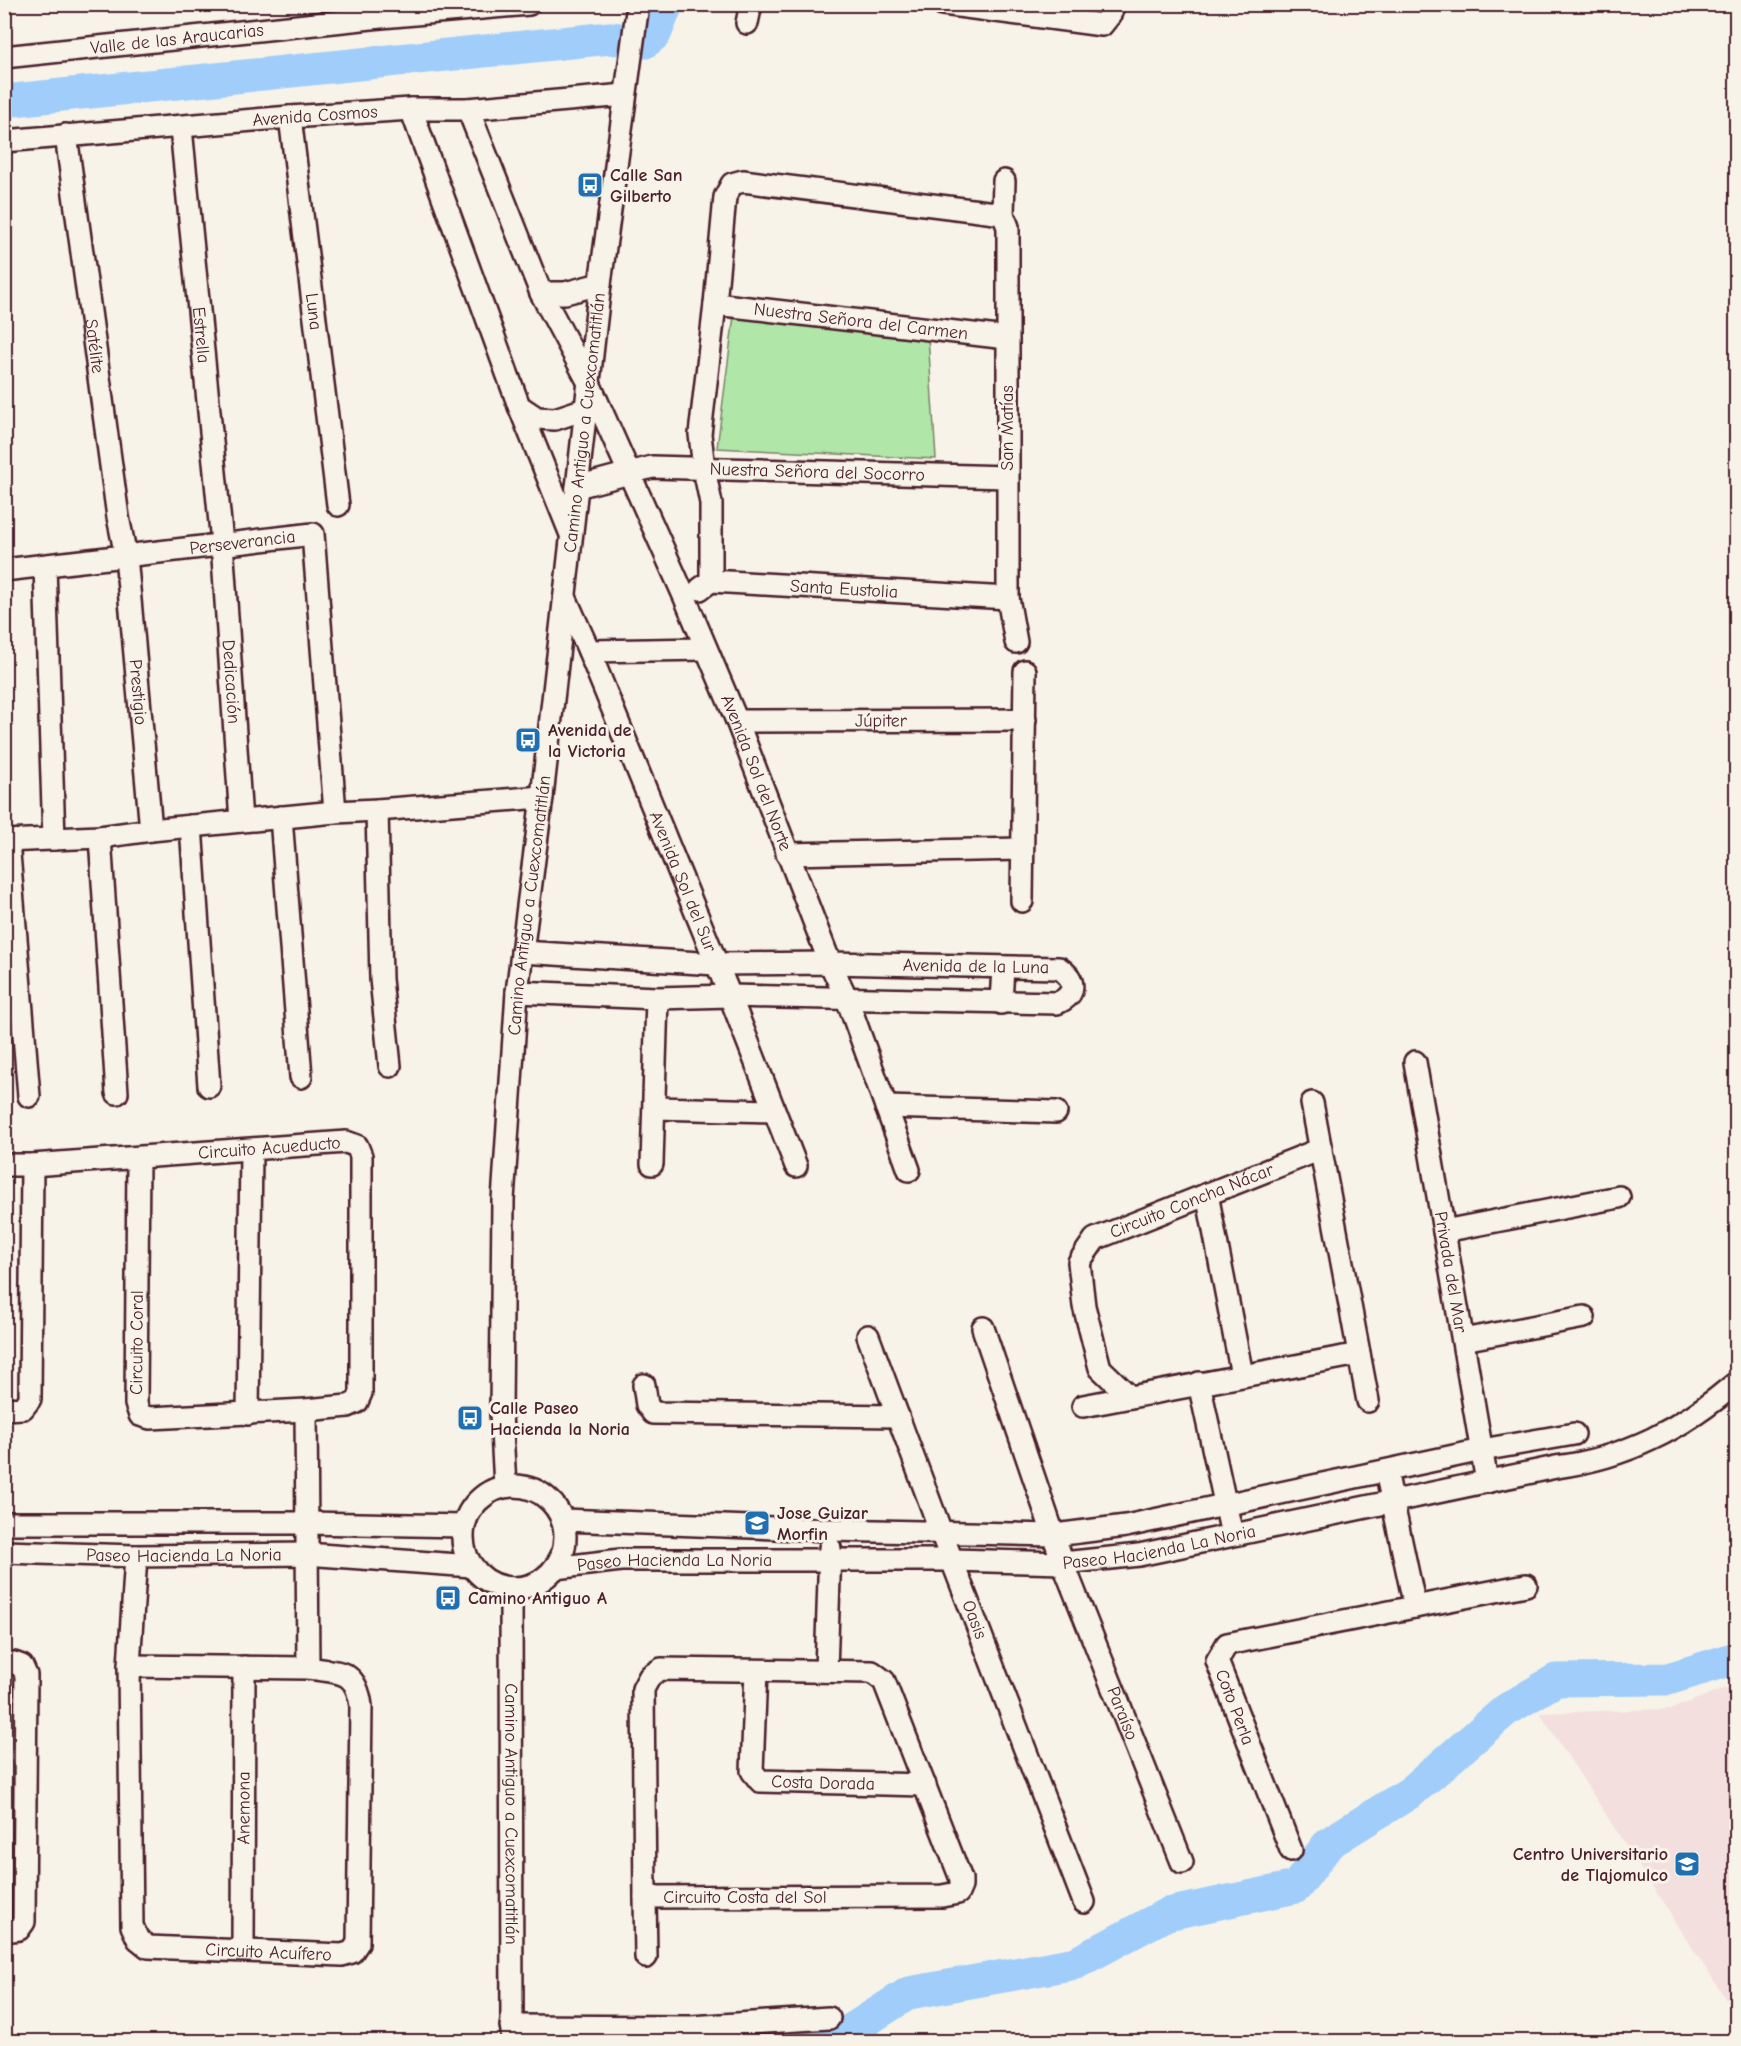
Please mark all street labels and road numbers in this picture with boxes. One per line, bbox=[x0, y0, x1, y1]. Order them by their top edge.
street label: Valle de las Araucarias bbox=[89, 20, 265, 59]
street label: Avenida Cosmos bbox=[252, 101, 378, 131]
street label: Camino Antiguo a Cuexcomatitlán bbox=[560, 291, 610, 554]
street label: Luna bbox=[301, 292, 326, 331]
street label: Nuestra Señora del Carmen bbox=[753, 299, 969, 344]
street label: Estrella bbox=[188, 306, 214, 364]
street label: Satélite bbox=[80, 318, 108, 375]
street label: San Matías bbox=[997, 385, 1018, 471]
street label: Nuestra Señora del Socorro bbox=[709, 459, 925, 486]
street label: Perseverancia bbox=[188, 526, 296, 559]
street label: Santa Eustolia bbox=[790, 576, 899, 603]
street label: Dedicación bbox=[218, 639, 244, 724]
street label: Prestigio bbox=[124, 658, 151, 726]
street label: Avenida Sol del Norte bbox=[716, 691, 796, 854]
street label: Júpiter bbox=[855, 710, 908, 732]
street label: Camino Antiguo a Cuexcomatitlán bbox=[504, 774, 555, 1036]
street label: Avenida Sol del Sur bbox=[645, 808, 721, 956]
street label: Avenida de la Luna bbox=[903, 955, 1049, 978]
street label: Circuito Acueducto bbox=[197, 1132, 341, 1164]
street label: Circuito Concha Nácar bbox=[1107, 1159, 1277, 1243]
street label: Privada del Mar bbox=[1430, 1210, 1471, 1335]
street label: Circuito Coral bbox=[126, 1290, 148, 1395]
street label: Paseo Hacienda La Noria bbox=[1062, 1521, 1258, 1574]
street label: Paseo Hacienda La Noria bbox=[86, 1544, 282, 1567]
street label: Paseo Hacienda La Noria bbox=[576, 1550, 772, 1576]
street label: Oasis bbox=[957, 1597, 991, 1642]
street label: Coto Perla bbox=[1211, 1666, 1259, 1748]
street label: Camino Antiguo a Cuexcomatitlán bbox=[500, 1683, 522, 1945]
street label: Paraíso bbox=[1102, 1684, 1142, 1743]
street label: Anemona bbox=[233, 1771, 255, 1845]
street label: Costa Dorada bbox=[771, 1771, 875, 1795]
street label: Circuito Costa del Sol bbox=[663, 1887, 827, 1908]
street label: Circuito Acuífero bbox=[205, 1939, 332, 1966]

